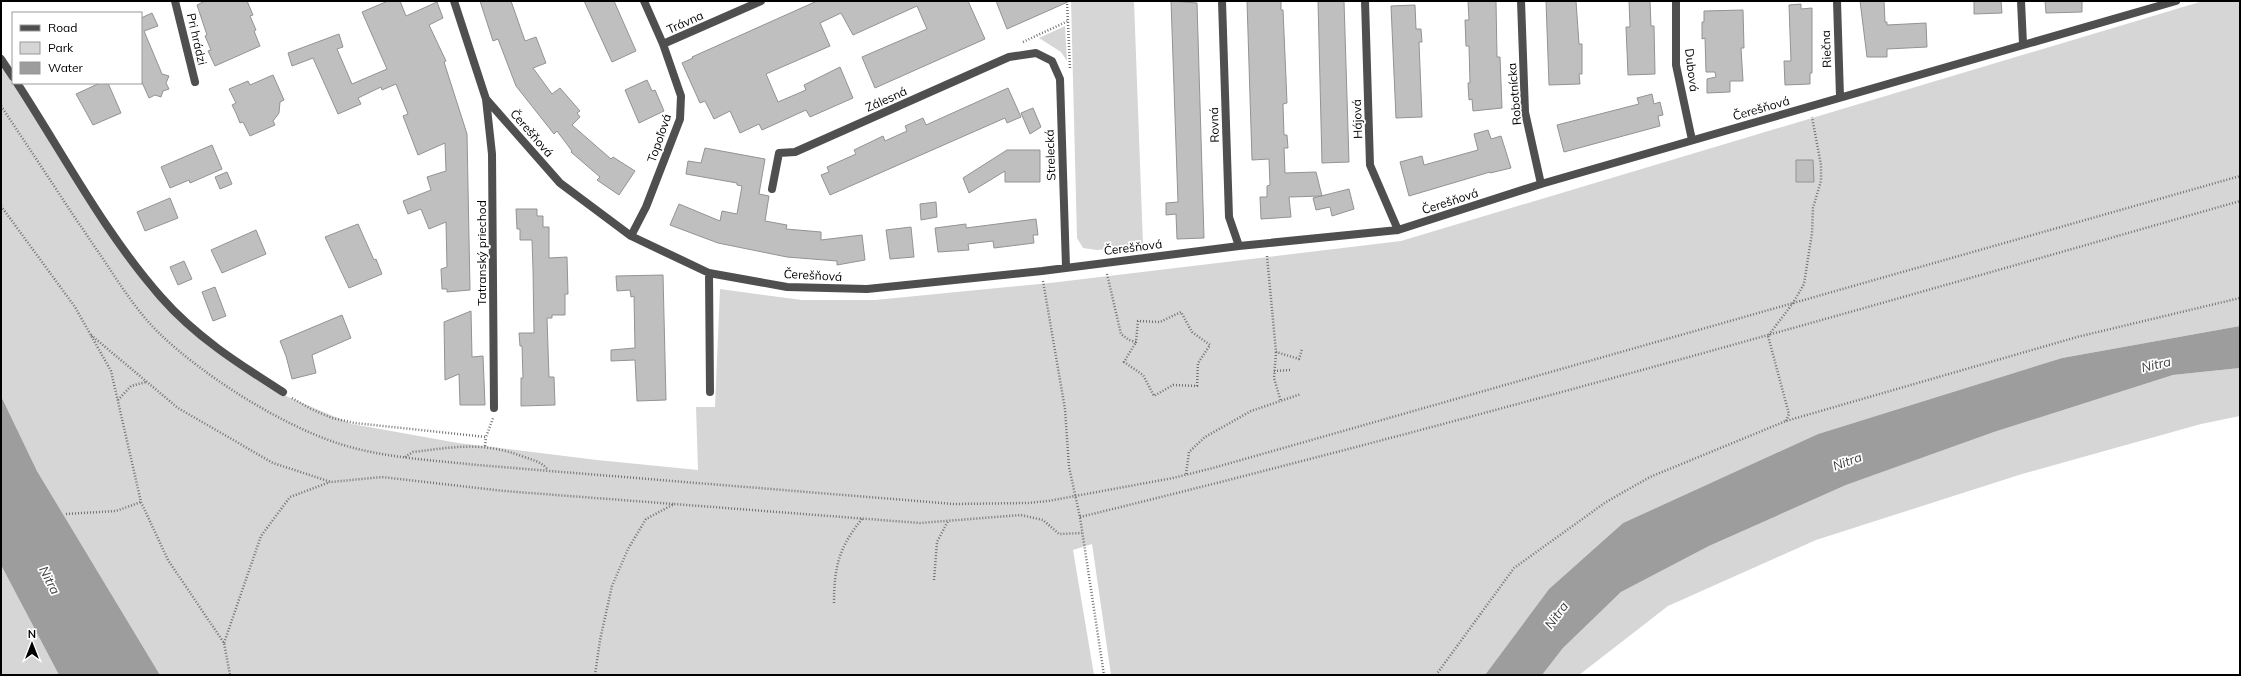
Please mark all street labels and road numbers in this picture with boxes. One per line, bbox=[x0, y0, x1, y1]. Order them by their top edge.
street label: Trávna bbox=[664, 7, 706, 37]
street label: Pri hrádzi bbox=[184, 12, 210, 67]
street label: Riečna bbox=[1818, 30, 1834, 68]
street label: Dubová bbox=[1682, 48, 1702, 92]
street label: Robotnícka bbox=[1504, 62, 1524, 126]
street label: Zálesná bbox=[863, 83, 909, 115]
street label: Čerešňová bbox=[1731, 93, 1791, 123]
street label: Hájová bbox=[1349, 99, 1365, 139]
street label: Čerešňová bbox=[507, 106, 557, 160]
street label: Rovná bbox=[1206, 107, 1222, 143]
street label: Topoľová bbox=[644, 112, 674, 164]
street label: Strelecká bbox=[1042, 129, 1058, 181]
street label: Čerešňová bbox=[1420, 185, 1480, 217]
street label: Tatranský priechod bbox=[474, 200, 489, 306]
street label: Čerešňová bbox=[1103, 236, 1163, 258]
street label: Čerešňová bbox=[783, 266, 843, 284]

